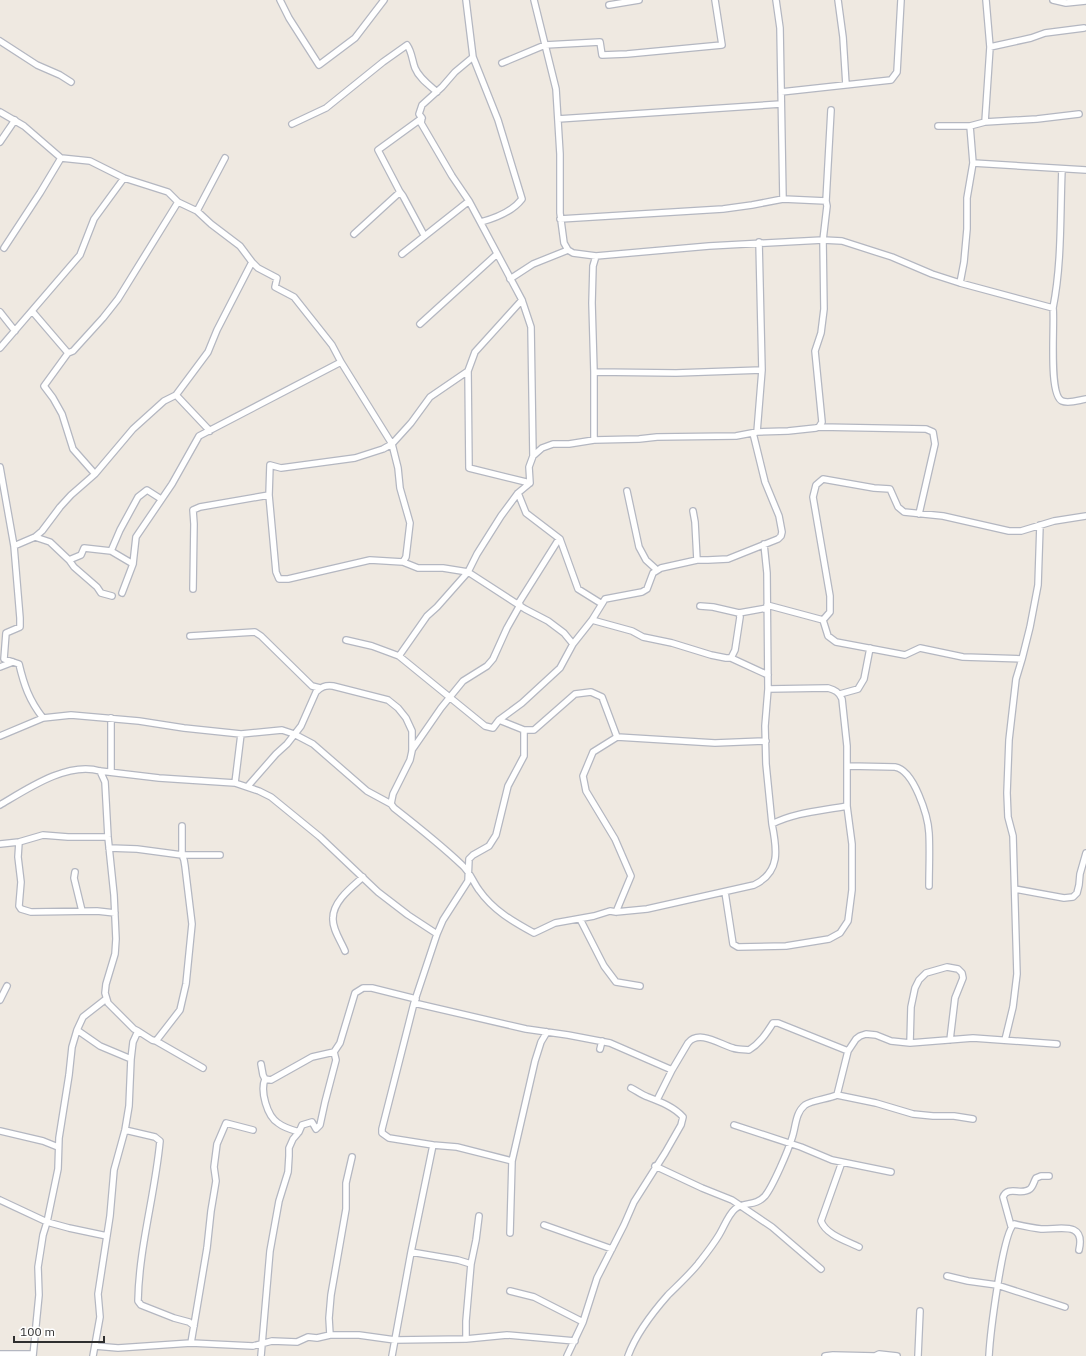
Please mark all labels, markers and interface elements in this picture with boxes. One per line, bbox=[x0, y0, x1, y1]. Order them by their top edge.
scale bar bbox=[14, 1318, 104, 1344]
text: 100 m bbox=[20, 1324, 55, 1339]

